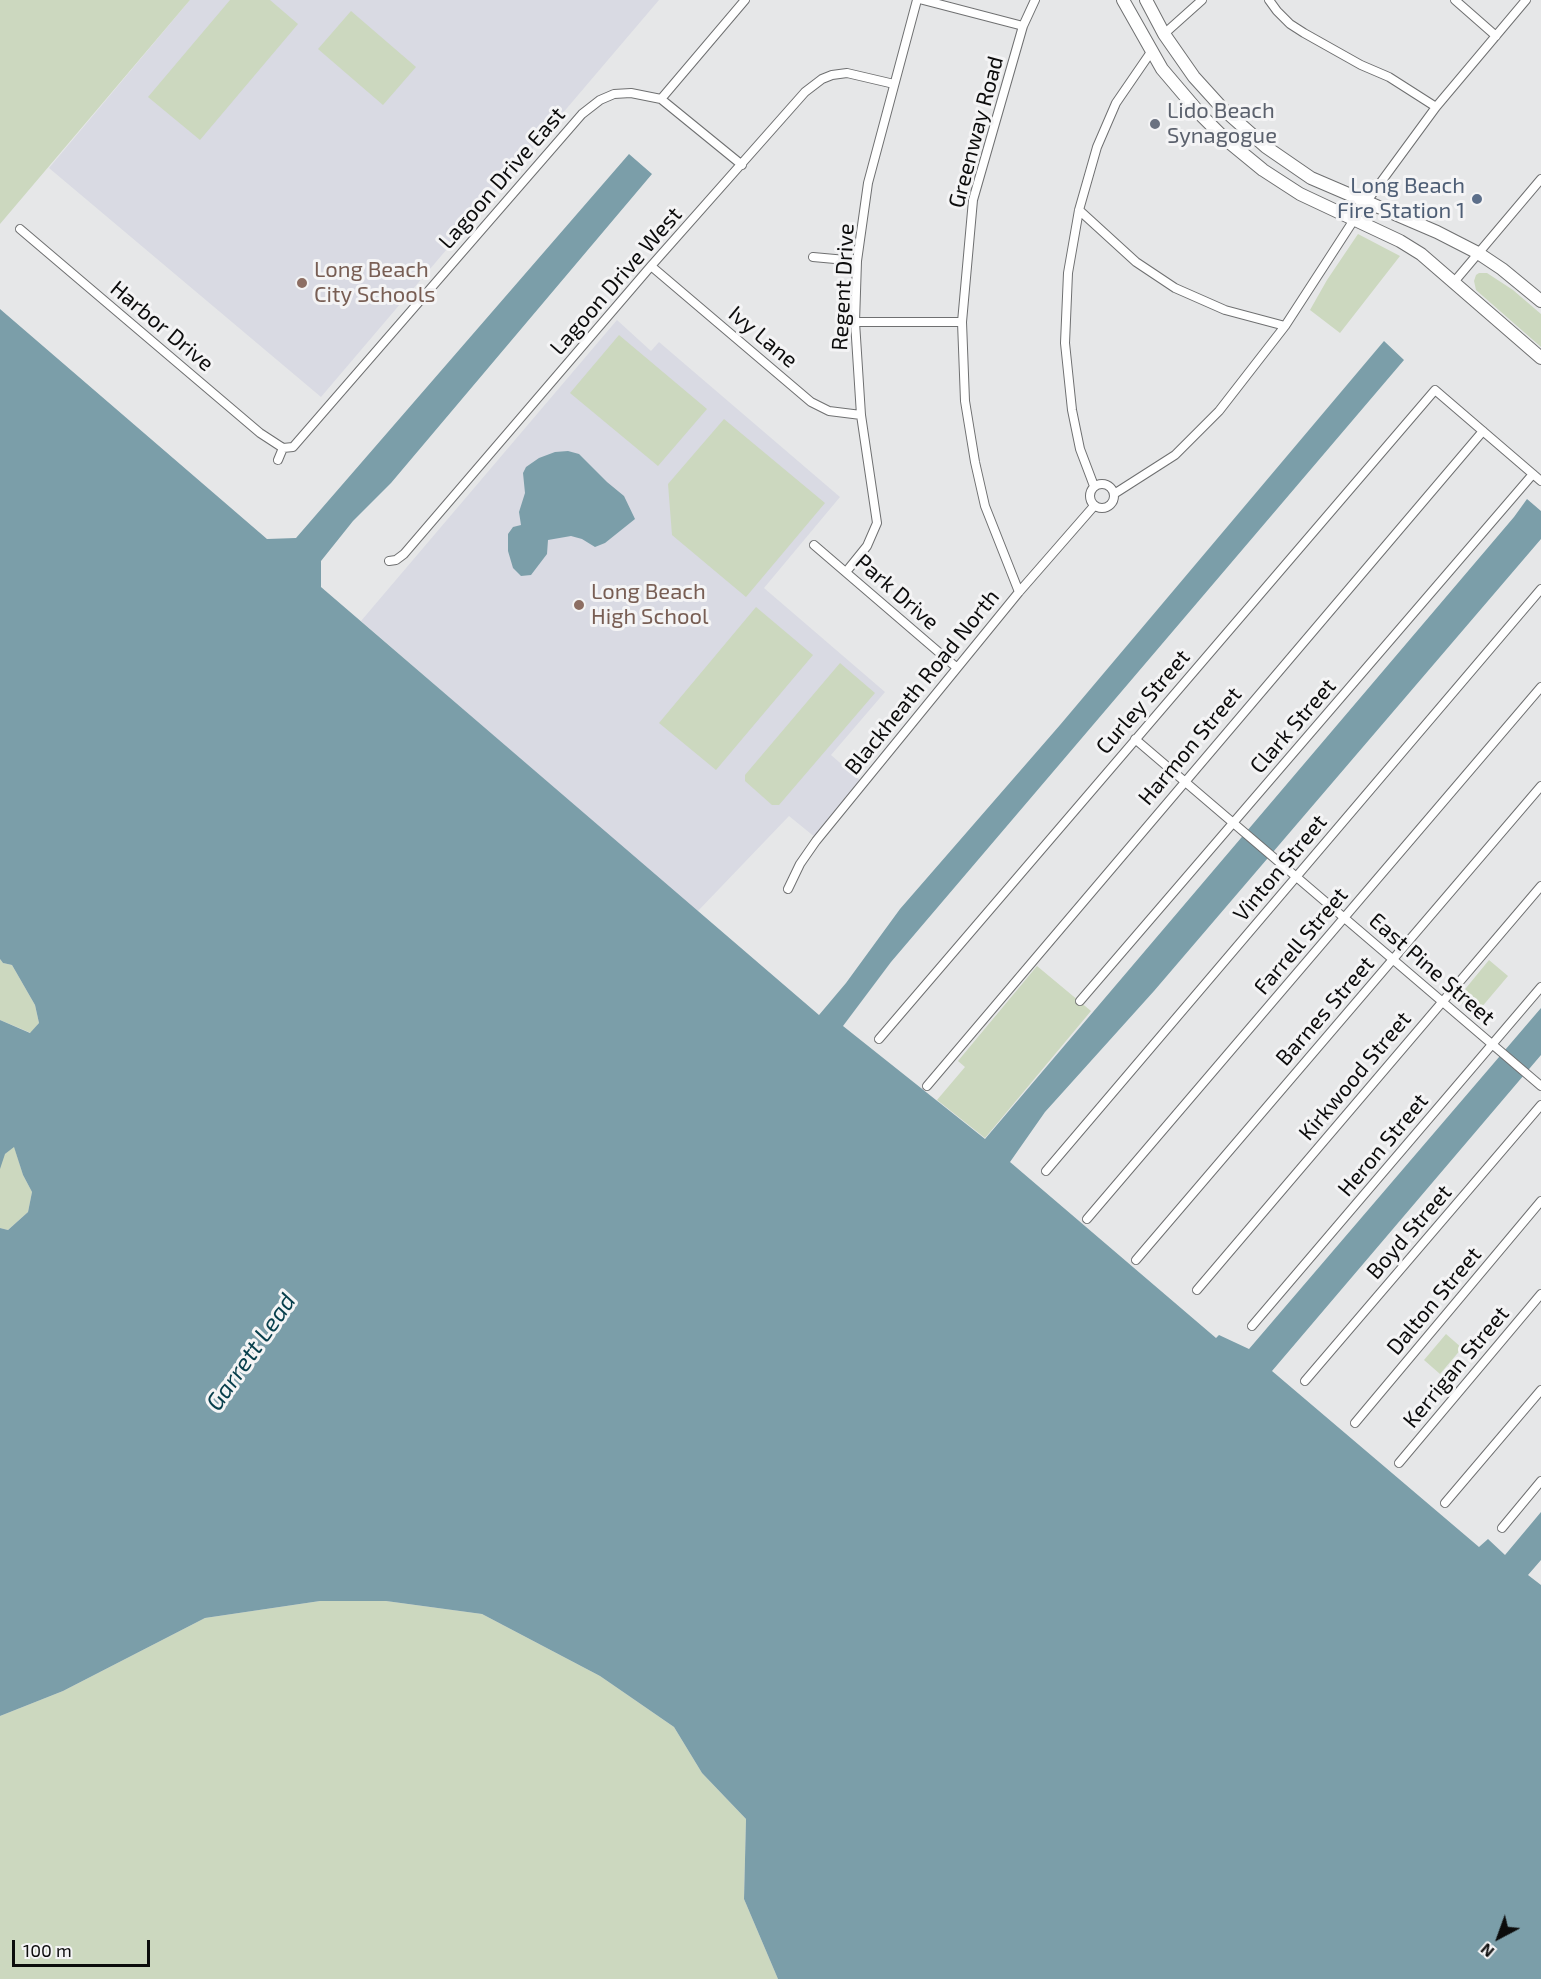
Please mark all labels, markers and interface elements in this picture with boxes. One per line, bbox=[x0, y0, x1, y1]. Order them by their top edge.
street label: Greenway Road bbox=[943, 53, 1009, 211]
place label: Lido Beach Synagogue bbox=[1167, 98, 1277, 150]
street label: Lagoon Drive East bbox=[433, 102, 571, 254]
marker: Lido Beach Synagogue bbox=[1148, 117, 1162, 131]
place label: Long Beach Fire Station 1 bbox=[1337, 173, 1465, 224]
marker: Long Beach Fire Station 1 bbox=[1470, 192, 1484, 206]
street label: Lagoon Drive West bbox=[545, 202, 687, 360]
street label: Regent Drive bbox=[826, 223, 860, 351]
place label: Long Beach City Schools bbox=[314, 257, 436, 308]
street label: Harbor Drive bbox=[105, 275, 219, 377]
marker: Long Beach City Schools bbox=[295, 276, 309, 290]
street label: Ivy Lane bbox=[723, 301, 803, 373]
street label: Park Drive bbox=[850, 549, 944, 635]
place label: Long Beach High School bbox=[591, 579, 709, 630]
street label: Blackheath Road North bbox=[839, 584, 1005, 780]
marker: Long Beach High School bbox=[572, 598, 586, 612]
street label: Curley Street bbox=[1090, 644, 1196, 760]
street label: Clark Street bbox=[1245, 673, 1341, 779]
street label: Harmon Street bbox=[1133, 682, 1247, 810]
street label: Vinton Street bbox=[1228, 809, 1332, 927]
street label: Farrell Street bbox=[1249, 882, 1353, 1000]
street label: East Pine Street bbox=[1364, 907, 1500, 1031]
street label: Barnes Street bbox=[1270, 951, 1380, 1071]
street label: Kirkwood Street bbox=[1293, 1006, 1417, 1146]
street label: Heron Street bbox=[1332, 1088, 1434, 1202]
street label: Boyd Street bbox=[1361, 1179, 1457, 1285]
street label: Dalton Street bbox=[1381, 1242, 1487, 1360]
water label: Garrett Lead bbox=[200, 1288, 302, 1416]
street label: Kerrigan Street bbox=[1397, 1301, 1515, 1433]
north arrow bbox=[1469, 1907, 1529, 1967]
scale bar bbox=[15, 1928, 153, 1966]
text: 100 m bbox=[23, 1939, 72, 1961]
text: N bbox=[1476, 1940, 1497, 1962]

